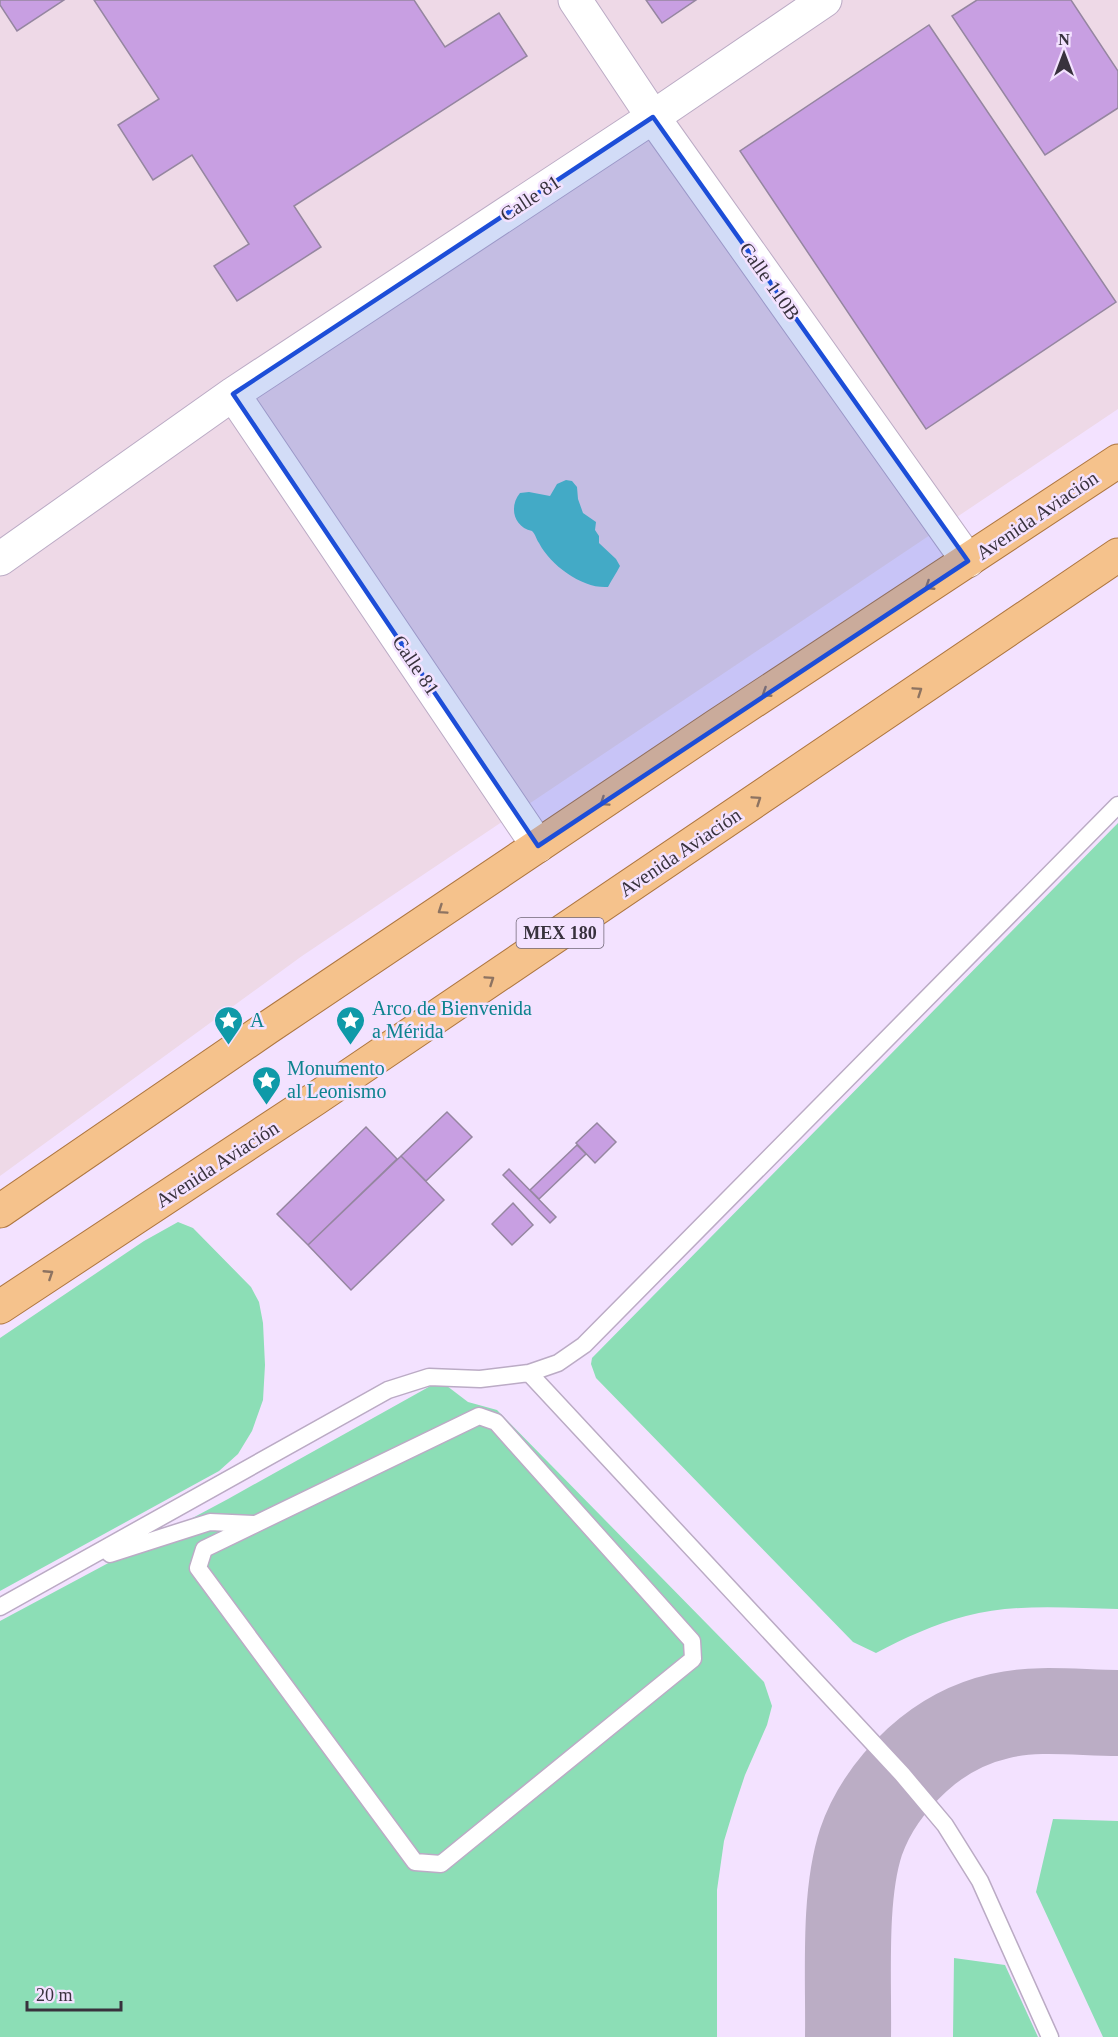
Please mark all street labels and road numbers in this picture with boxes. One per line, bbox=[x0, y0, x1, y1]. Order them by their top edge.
street label: Calle 81 bbox=[496, 170, 564, 226]
street label: Calle 110B bbox=[735, 238, 805, 324]
street label: Avenida Aviación bbox=[972, 466, 1102, 564]
street label: Calle 81 bbox=[388, 631, 444, 699]
street label: Avenida Aviación bbox=[615, 803, 745, 901]
road number: MEX 180 bbox=[516, 918, 604, 948]
street label: Avenida Aviación bbox=[151, 1116, 283, 1212]

